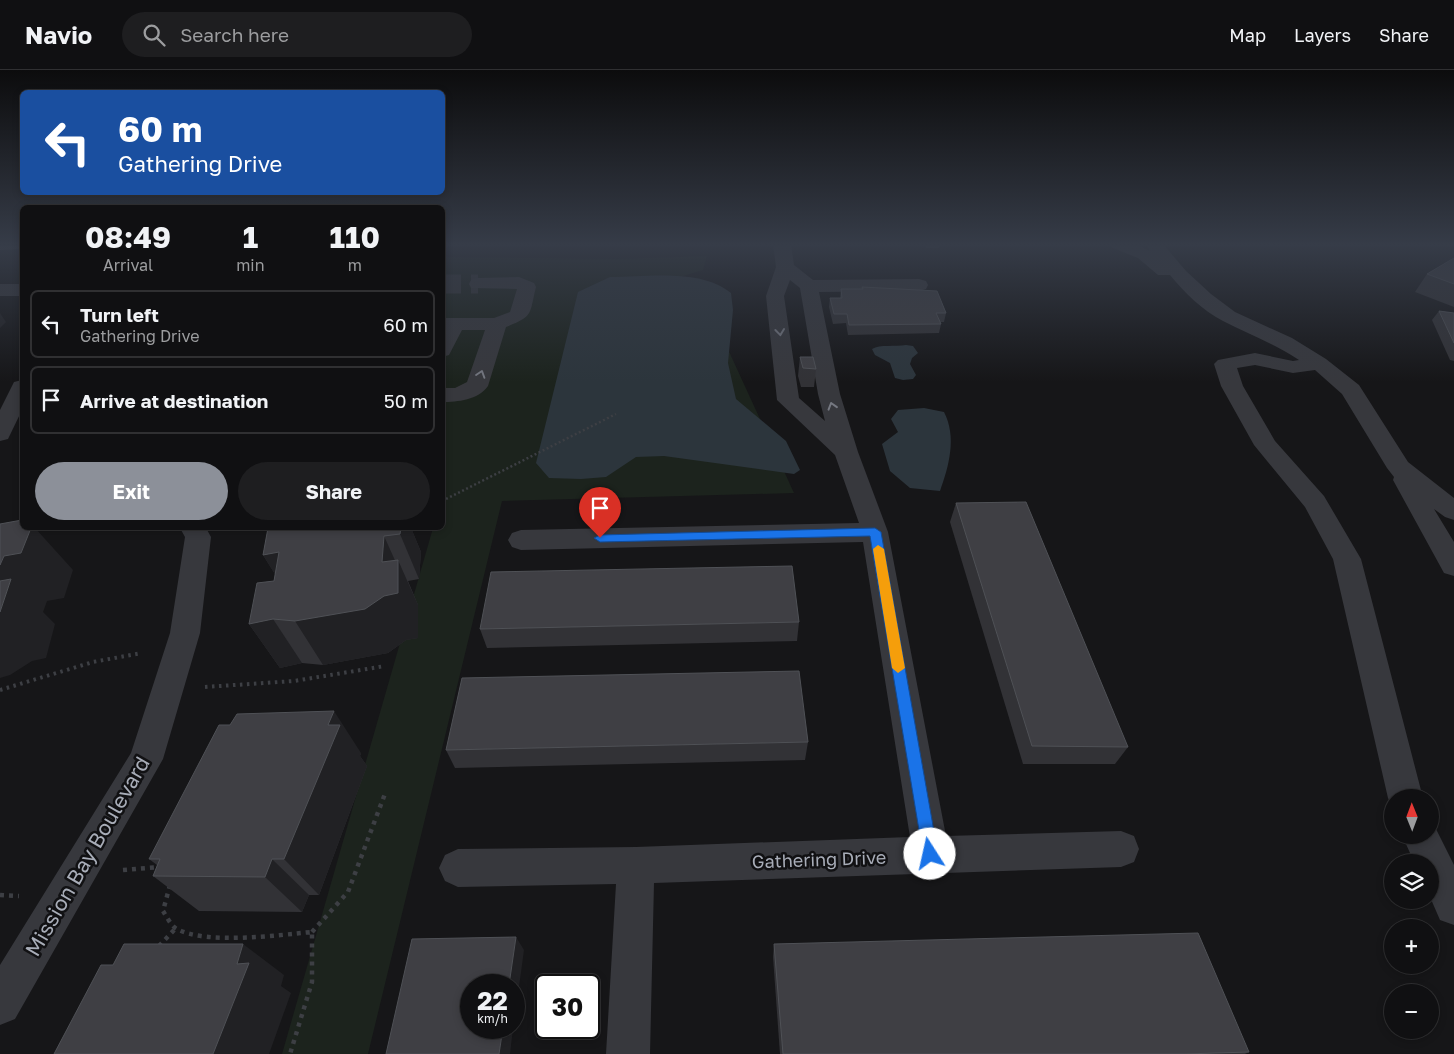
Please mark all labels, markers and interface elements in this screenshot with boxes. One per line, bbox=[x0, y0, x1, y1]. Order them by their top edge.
search box bbox=[122, 12, 472, 57]
text: Navio bbox=[25, 20, 92, 49]
icon: search bbox=[140, 21, 168, 49]
text: Search here bbox=[180, 23, 289, 46]
text: Map bbox=[1229, 24, 1266, 46]
text: Layers bbox=[1294, 24, 1351, 46]
text: Share bbox=[1379, 24, 1429, 46]
text: 60 m bbox=[118, 108, 202, 150]
icon: left bbox=[35, 110, 100, 175]
text: Gathering Drive bbox=[118, 150, 282, 177]
text: 08:49 bbox=[85, 219, 171, 255]
text: 1 bbox=[243, 219, 258, 255]
text: 110 bbox=[330, 219, 380, 255]
text: Arrival bbox=[103, 255, 153, 275]
text: min bbox=[236, 255, 265, 275]
text: m bbox=[348, 255, 362, 275]
text: Turn left bbox=[80, 303, 159, 326]
icon: left bbox=[37, 310, 65, 338]
text: 60 m bbox=[383, 313, 428, 336]
text: Gathering Drive bbox=[80, 326, 200, 346]
one-way arrow bbox=[774, 327, 784, 336]
one-way arrow bbox=[475, 371, 485, 379]
icon: arrive bbox=[37, 386, 65, 414]
text: Arrive at destination bbox=[80, 389, 268, 412]
text: 50 m bbox=[384, 389, 428, 412]
one-way arrow bbox=[828, 402, 838, 410]
button: Exit bbox=[35, 462, 228, 520]
button: Share bbox=[238, 462, 430, 520]
pin bbox=[579, 487, 621, 538]
icon: arrive bbox=[586, 494, 614, 522]
street label: Mission Bay Boulevard bbox=[19, 751, 155, 961]
north arrow bbox=[1384, 789, 1439, 844]
map controls bbox=[1384, 789, 1439, 1039]
position arrow bbox=[903, 827, 955, 879]
street label: Gathering Drive bbox=[751, 846, 887, 872]
button: layers bbox=[1384, 854, 1439, 909]
button: + bbox=[1384, 919, 1439, 974]
speed limit sign: 30 bbox=[535, 974, 600, 1039]
button: − bbox=[1384, 984, 1439, 1039]
text: 22 bbox=[477, 985, 508, 1016]
text: km/h bbox=[477, 1011, 508, 1026]

